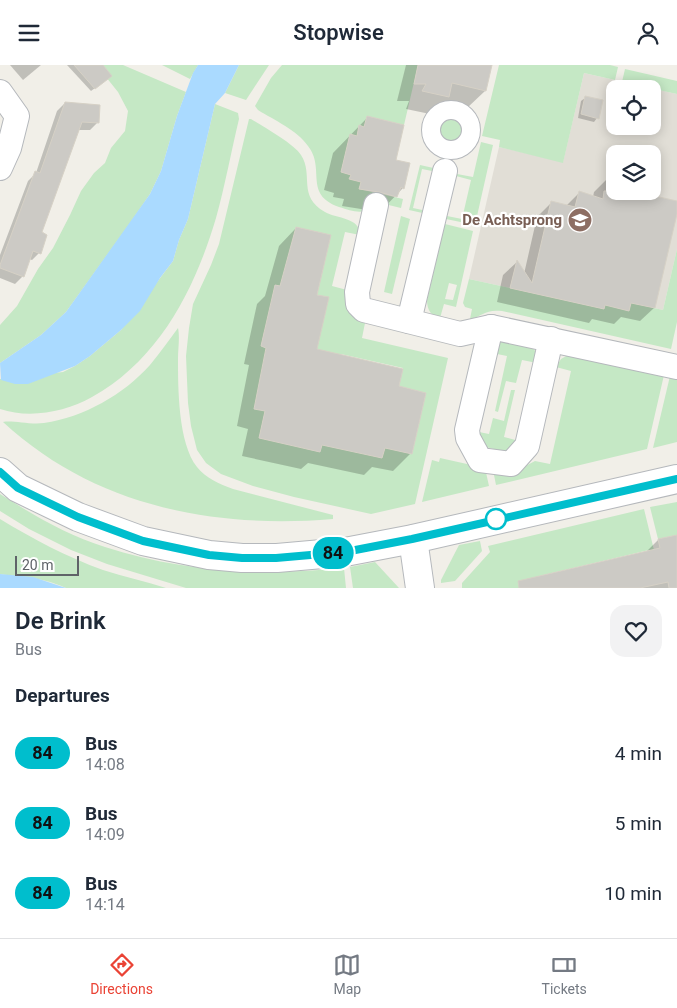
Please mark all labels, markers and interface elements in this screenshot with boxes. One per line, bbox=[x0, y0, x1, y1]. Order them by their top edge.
icon: menu bbox=[15, 19, 43, 47]
icon: person bbox=[634, 19, 662, 47]
text: Stopwise bbox=[293, 20, 384, 45]
map controls bbox=[606, 80, 661, 200]
button: locate bbox=[606, 80, 661, 135]
button: layers bbox=[606, 145, 661, 200]
school or university icon: De Achtsprong bbox=[567, 207, 593, 233]
place label: De Achtsprong bbox=[462, 211, 562, 229]
unlabelled marker bbox=[485, 508, 507, 530]
line badge: 84 bbox=[310, 537, 356, 569]
text: 84 bbox=[323, 542, 343, 563]
scale bar bbox=[15, 553, 79, 576]
text: 20 m bbox=[22, 557, 54, 573]
button: heart bbox=[610, 605, 662, 657]
text: De Brink bbox=[15, 607, 106, 635]
text: Bus bbox=[15, 640, 42, 659]
text: Departures bbox=[15, 684, 110, 707]
text: Bus bbox=[85, 732, 118, 755]
text: 84 bbox=[32, 742, 53, 763]
text: 4 min bbox=[615, 742, 662, 765]
text: 14:08 bbox=[85, 755, 125, 774]
text: Bus bbox=[85, 802, 118, 825]
text: 84 bbox=[32, 812, 53, 833]
text: 5 min bbox=[615, 812, 662, 835]
text: 14:09 bbox=[85, 825, 125, 844]
text: Bus bbox=[85, 872, 118, 895]
text: 84 bbox=[32, 882, 53, 903]
text: 10 min bbox=[604, 882, 662, 905]
text: 14:14 bbox=[85, 895, 125, 914]
tab: Directions bbox=[90, 951, 153, 997]
tab: Map bbox=[333, 951, 361, 997]
tab: Tickets bbox=[542, 951, 587, 997]

